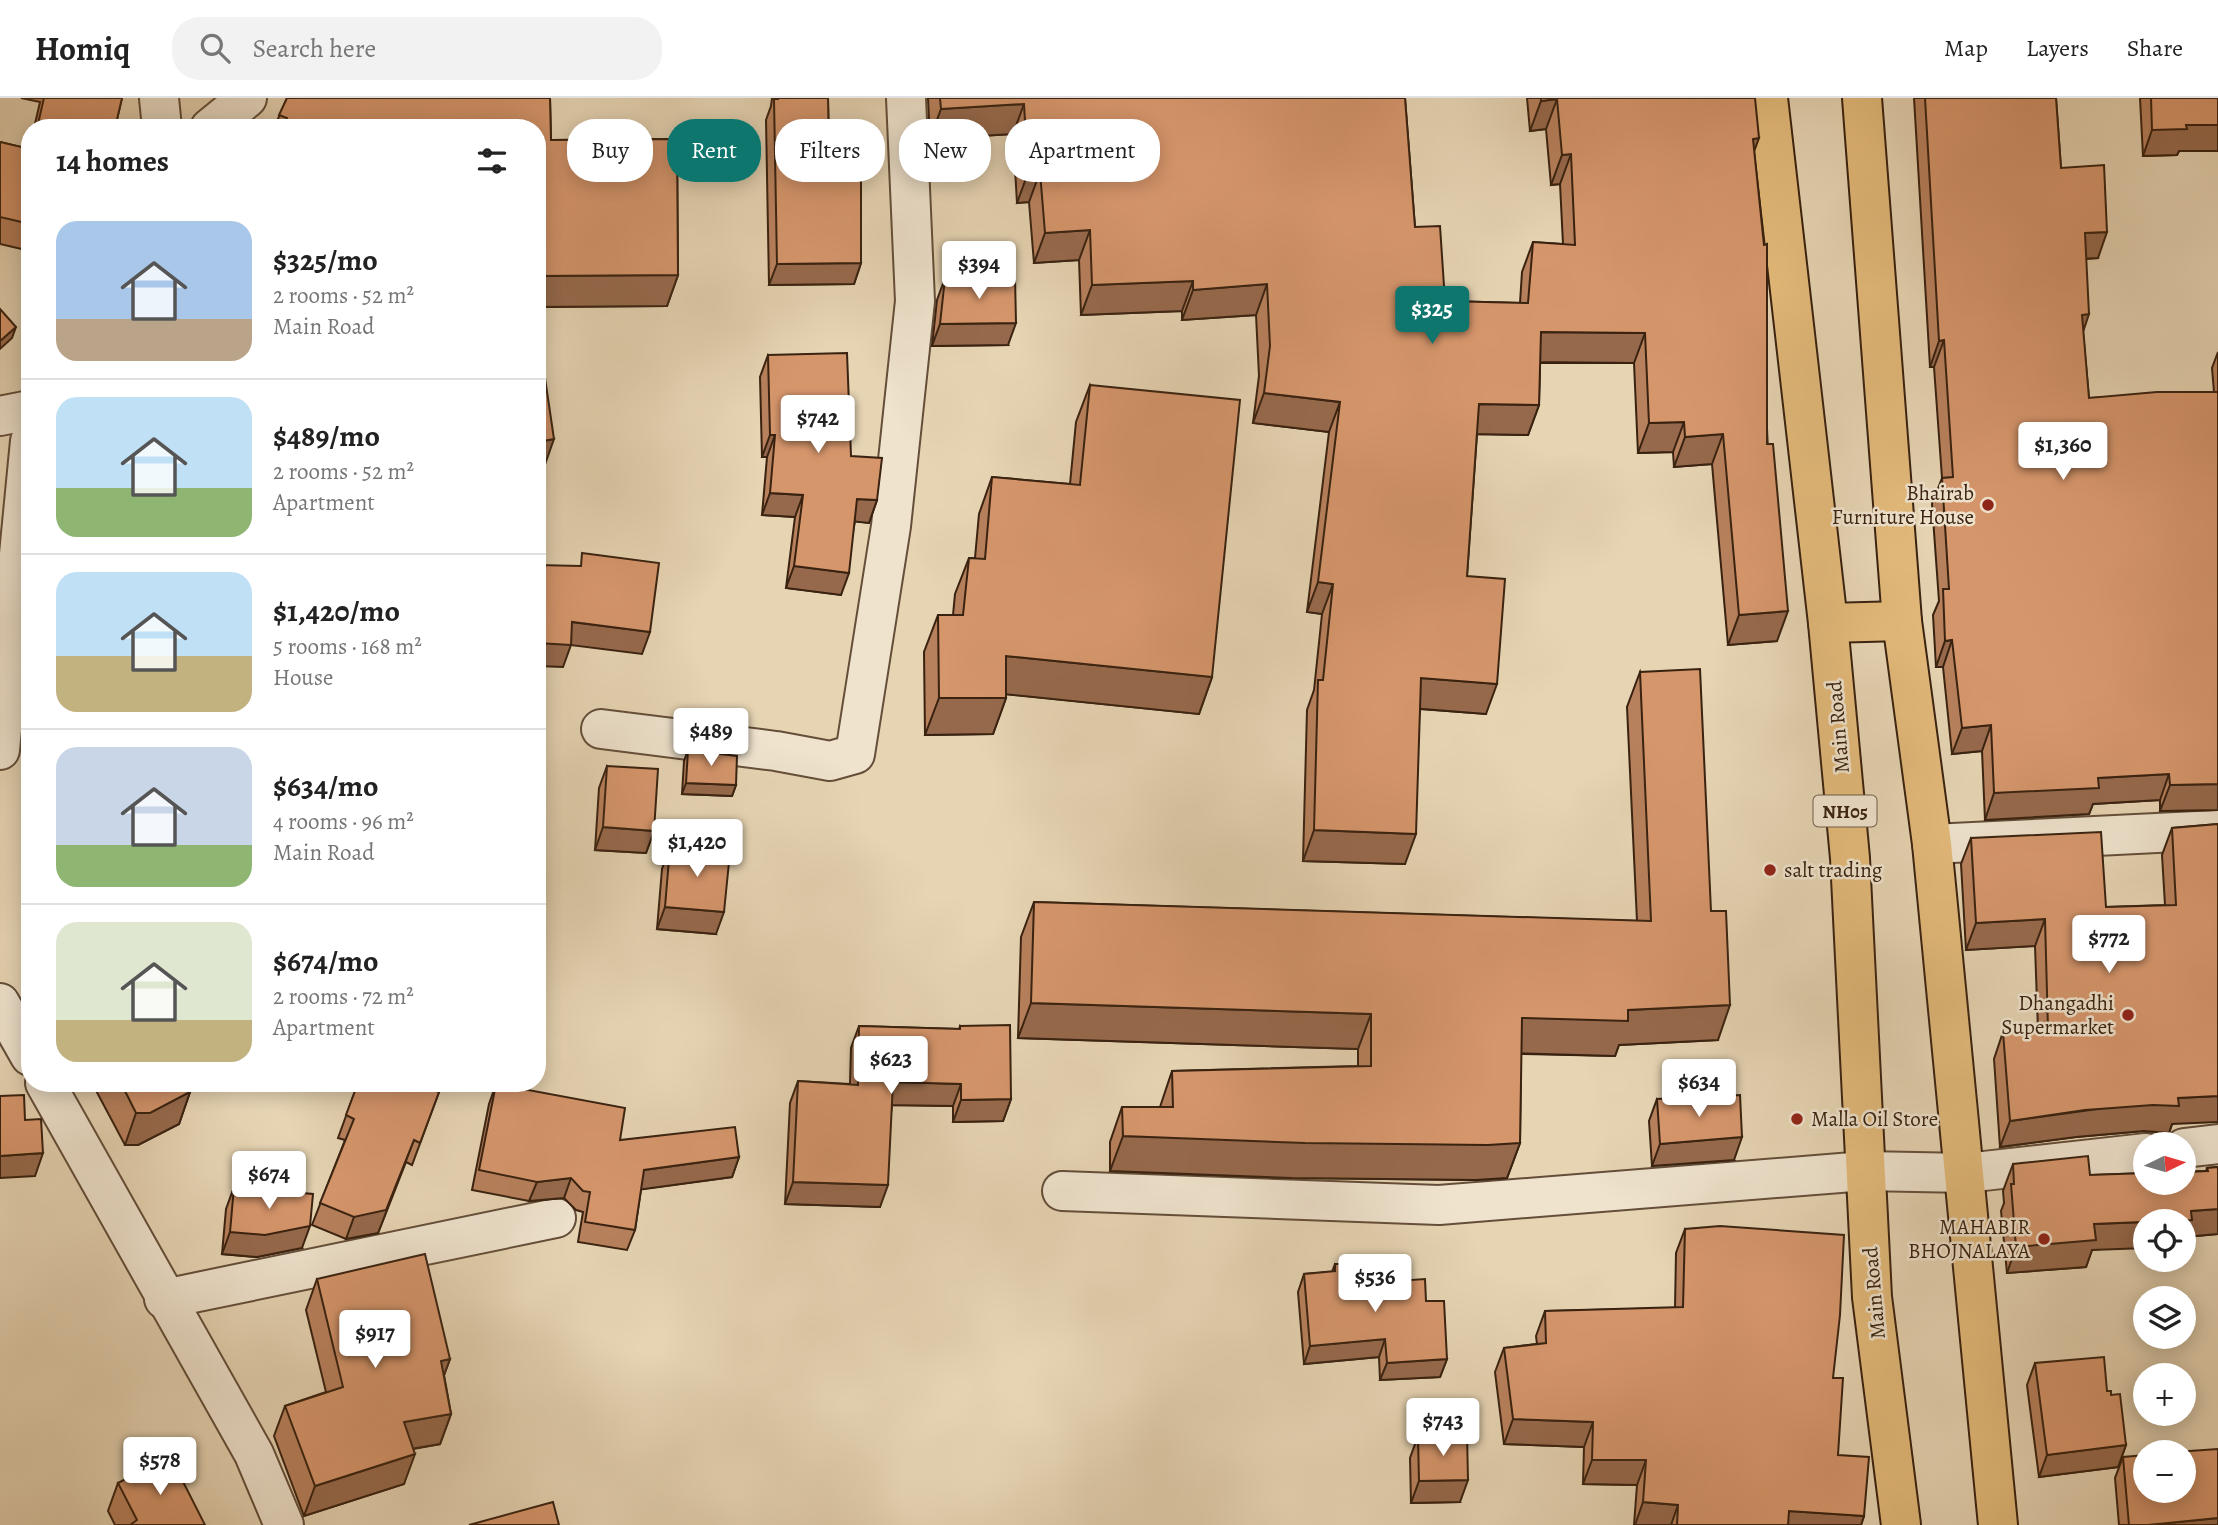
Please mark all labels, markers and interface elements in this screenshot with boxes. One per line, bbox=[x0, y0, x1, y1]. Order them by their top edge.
search box bbox=[172, 17, 662, 80]
text: Homiq bbox=[35, 26, 130, 71]
icon: search bbox=[196, 29, 234, 67]
text: Search here bbox=[252, 31, 376, 66]
text: Map bbox=[1944, 32, 1988, 64]
text: Layers bbox=[2026, 32, 2089, 64]
text: Share bbox=[2127, 32, 2183, 64]
chip: Buy bbox=[567, 119, 653, 182]
chip: Rent bbox=[667, 119, 761, 182]
chip: Filters bbox=[775, 119, 885, 182]
chip: New bbox=[899, 119, 991, 182]
chip: Apartment bbox=[1005, 119, 1160, 182]
text: 14 homes bbox=[56, 141, 169, 181]
icon: filters bbox=[473, 142, 511, 180]
text: $325/mo bbox=[273, 240, 378, 280]
pin: $394 bbox=[938, 242, 1020, 301]
text: $394 bbox=[958, 248, 1000, 279]
icon: home bbox=[112, 249, 196, 333]
text: 2 rooms · 52 m² bbox=[273, 280, 414, 311]
pin: $325 bbox=[1391, 286, 1473, 346]
text: $325 bbox=[1411, 293, 1453, 324]
text: Main Road bbox=[273, 311, 375, 342]
pin: $742 bbox=[777, 396, 859, 455]
text: $742 bbox=[797, 402, 839, 433]
text: $489/mo bbox=[273, 416, 380, 456]
pin: $1,360 bbox=[2006, 422, 2120, 482]
icon: home bbox=[112, 425, 196, 509]
text: $1,360 bbox=[2034, 429, 2092, 460]
text: 2 rooms · 52 m² bbox=[273, 456, 414, 487]
place label: Bhairab Furniture House bbox=[1832, 479, 1974, 531]
text: Apartment bbox=[273, 487, 375, 518]
marker: Bhairab Furniture House bbox=[1980, 497, 1996, 513]
text: $1,420/mo bbox=[273, 591, 400, 631]
icon: home bbox=[112, 600, 196, 684]
text: 5 rooms · 168 m² bbox=[273, 631, 422, 662]
text: House bbox=[273, 662, 333, 693]
street label: Main Road bbox=[1820, 679, 1856, 774]
pin: $489 bbox=[670, 708, 752, 768]
text: $489 bbox=[689, 715, 733, 746]
text: $634/mo bbox=[273, 766, 378, 806]
icon: home bbox=[112, 775, 196, 859]
road number: NH05 bbox=[1814, 796, 1876, 826]
text: 4 rooms · 96 m² bbox=[273, 806, 414, 837]
pin: $1,420 bbox=[640, 820, 754, 879]
text: $1,420 bbox=[668, 826, 726, 857]
text: Main Road bbox=[273, 837, 375, 868]
place label: salt trading bbox=[1784, 856, 1883, 884]
marker: salt trading bbox=[1762, 862, 1778, 878]
pin: $772 bbox=[2068, 916, 2150, 975]
text: $772 bbox=[2088, 922, 2130, 953]
text: $674/mo bbox=[273, 941, 378, 981]
icon: home bbox=[112, 950, 196, 1034]
text: 2 rooms · 72 m² bbox=[273, 981, 414, 1012]
place label: Dhangadhi Supermarket bbox=[2001, 989, 2114, 1041]
marker: Dhangadhi Supermarket bbox=[2120, 1007, 2136, 1023]
text: Apartment bbox=[273, 1012, 375, 1043]
pin: $623 bbox=[850, 1037, 932, 1096]
text: $623 bbox=[870, 1043, 912, 1074]
pin: $634 bbox=[1658, 1060, 1740, 1119]
text: $634 bbox=[1678, 1066, 1720, 1097]
place label: Malla Oil Store bbox=[1811, 1105, 1938, 1133]
marker: Malla Oil Store bbox=[1789, 1111, 1805, 1127]
north arrow bbox=[2133, 1132, 2196, 1195]
map controls bbox=[2133, 1132, 2196, 1503]
pin: $674 bbox=[228, 1152, 310, 1211]
text: $674 bbox=[248, 1158, 290, 1189]
button: locate bbox=[2133, 1209, 2196, 1272]
place label: MAHABIR BHOJNALAYA bbox=[1908, 1213, 2031, 1265]
marker: MAHABIR BHOJNALAYA bbox=[2036, 1231, 2052, 1247]
street label: Main Road bbox=[1856, 1245, 1892, 1340]
pin: $536 bbox=[1334, 1254, 1416, 1314]
text: $536 bbox=[1354, 1261, 1396, 1292]
button: layers bbox=[2133, 1286, 2196, 1349]
pin: $917 bbox=[334, 1310, 416, 1370]
text: $917 bbox=[355, 1317, 395, 1348]
button: + bbox=[2133, 1363, 2196, 1426]
pin: $743 bbox=[1402, 1398, 1484, 1458]
text: $743 bbox=[1422, 1405, 1464, 1436]
pin: $578 bbox=[119, 1438, 201, 1497]
button: − bbox=[2133, 1440, 2196, 1503]
text: $578 bbox=[139, 1444, 181, 1475]

